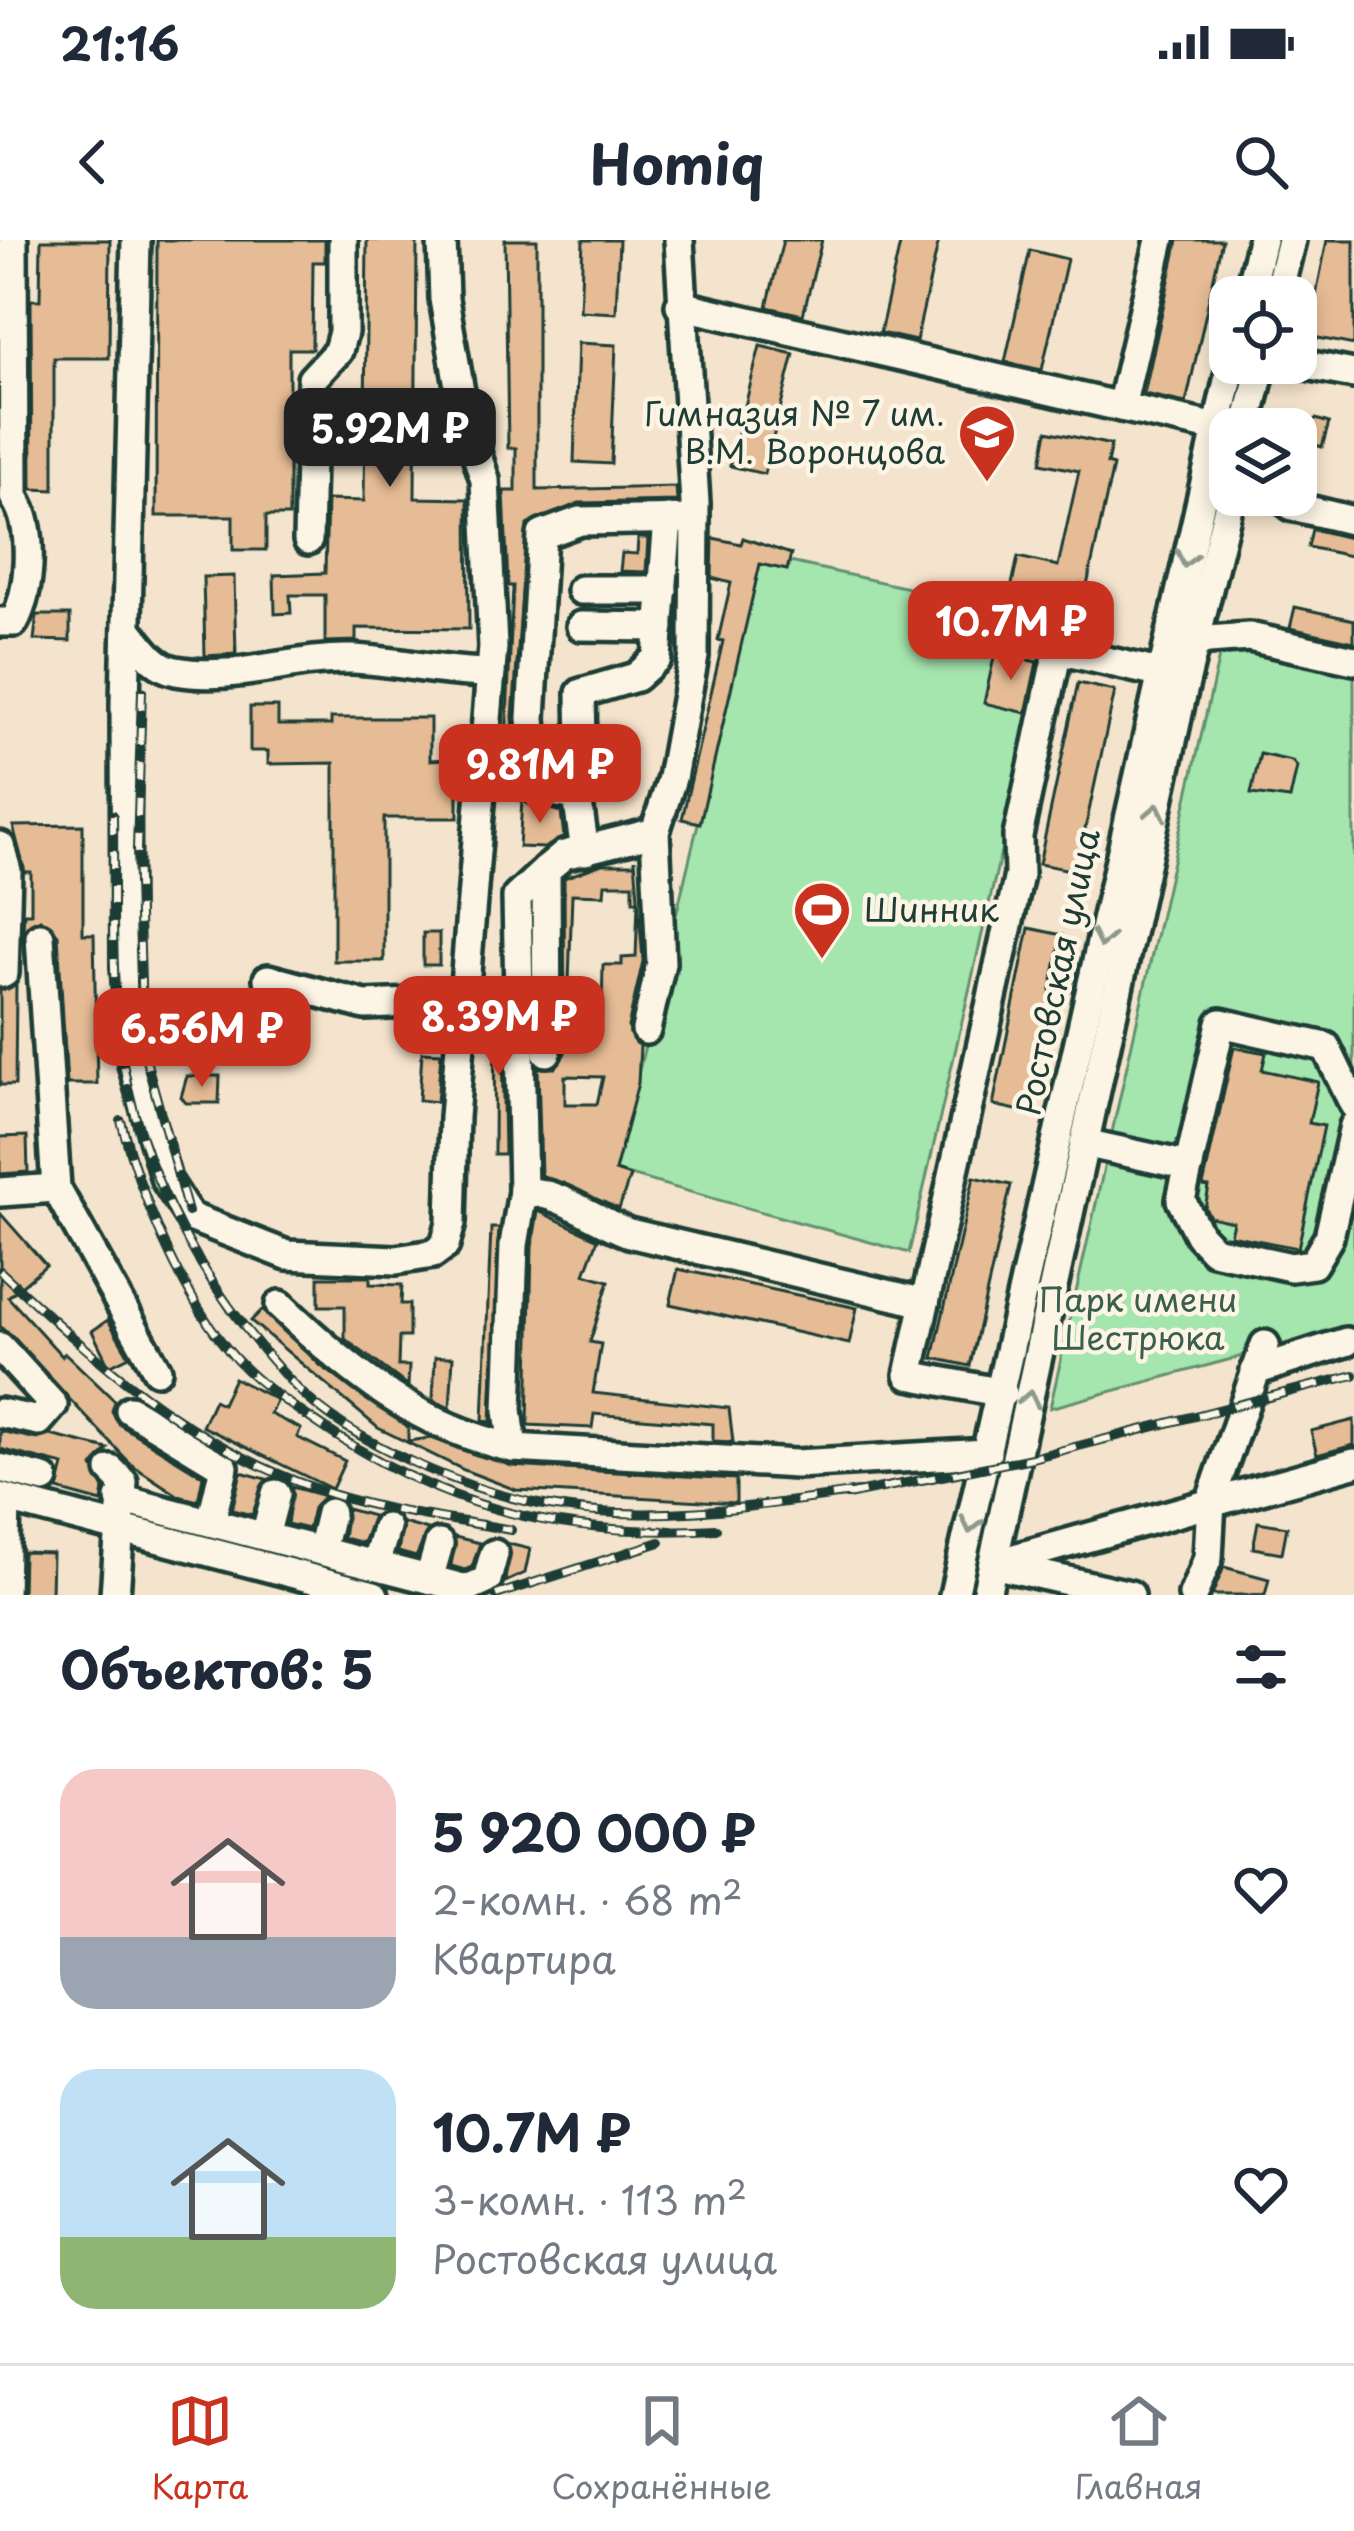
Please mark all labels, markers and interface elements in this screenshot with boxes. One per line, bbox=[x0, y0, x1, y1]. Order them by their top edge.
text: 21:16 bbox=[60, 8, 179, 76]
text: Homiq bbox=[590, 122, 764, 203]
icon: back bbox=[60, 129, 126, 195]
icon: search bbox=[1228, 129, 1294, 195]
map controls bbox=[1209, 276, 1317, 516]
button: locate bbox=[1209, 276, 1317, 384]
place label: Гимназия № 7 им. В.М. Воронцова bbox=[644, 387, 945, 475]
pin: 5.92M ₽ bbox=[279, 388, 501, 490]
text: 5.92M ₽ bbox=[311, 397, 469, 456]
school or university icon: Гимназия № 7 им. В.М. Воронцова bbox=[956, 402, 1018, 484]
button: layers bbox=[1209, 408, 1317, 516]
one-way arrow bbox=[1175, 548, 1200, 568]
pin: 10.7M ₽ bbox=[900, 581, 1122, 683]
text: 10.7M ₽ bbox=[935, 590, 1087, 649]
pin: 9.81M ₽ bbox=[429, 724, 651, 826]
text: 9.81M ₽ bbox=[466, 733, 614, 792]
one-way arrow bbox=[1143, 803, 1168, 823]
street label: Ростовская улица bbox=[1001, 823, 1111, 1120]
sports icon: Шинник bbox=[791, 879, 853, 961]
place label: Шинник bbox=[864, 883, 999, 933]
one-way arrow bbox=[1091, 929, 1116, 949]
pin: 8.39M ₽ bbox=[388, 976, 610, 1078]
text: 8.39M ₽ bbox=[421, 985, 577, 1044]
pin: 6.56M ₽ bbox=[91, 988, 313, 1090]
text: 6.56M ₽ bbox=[121, 997, 283, 1056]
park label: Парк имени Шестрюка bbox=[1039, 1273, 1237, 1361]
one-way arrow bbox=[1015, 1389, 1040, 1409]
one-way arrow bbox=[960, 1514, 985, 1534]
text: Объектов: 5 bbox=[60, 1629, 374, 1706]
icon: filters bbox=[1228, 1634, 1294, 1700]
text: 5 920 000 ₽ bbox=[432, 1792, 756, 1869]
icon: home bbox=[156, 1817, 300, 1961]
icon: heart bbox=[1228, 1856, 1294, 1922]
text: 2-комн. · 68 m² bbox=[432, 1869, 743, 1928]
text: Квартира bbox=[432, 1928, 616, 1987]
text: 10.7M ₽ bbox=[432, 2092, 631, 2169]
icon: home bbox=[156, 2117, 300, 2261]
icon: heart bbox=[1228, 2156, 1294, 2222]
text: 3-комн. · 113 m² bbox=[432, 2169, 747, 2228]
text: Ростовская улица bbox=[432, 2228, 777, 2287]
tab: Карта bbox=[151, 2388, 248, 2510]
tab: Сохранённые bbox=[551, 2388, 772, 2510]
tab: Главная bbox=[1075, 2388, 1203, 2510]

